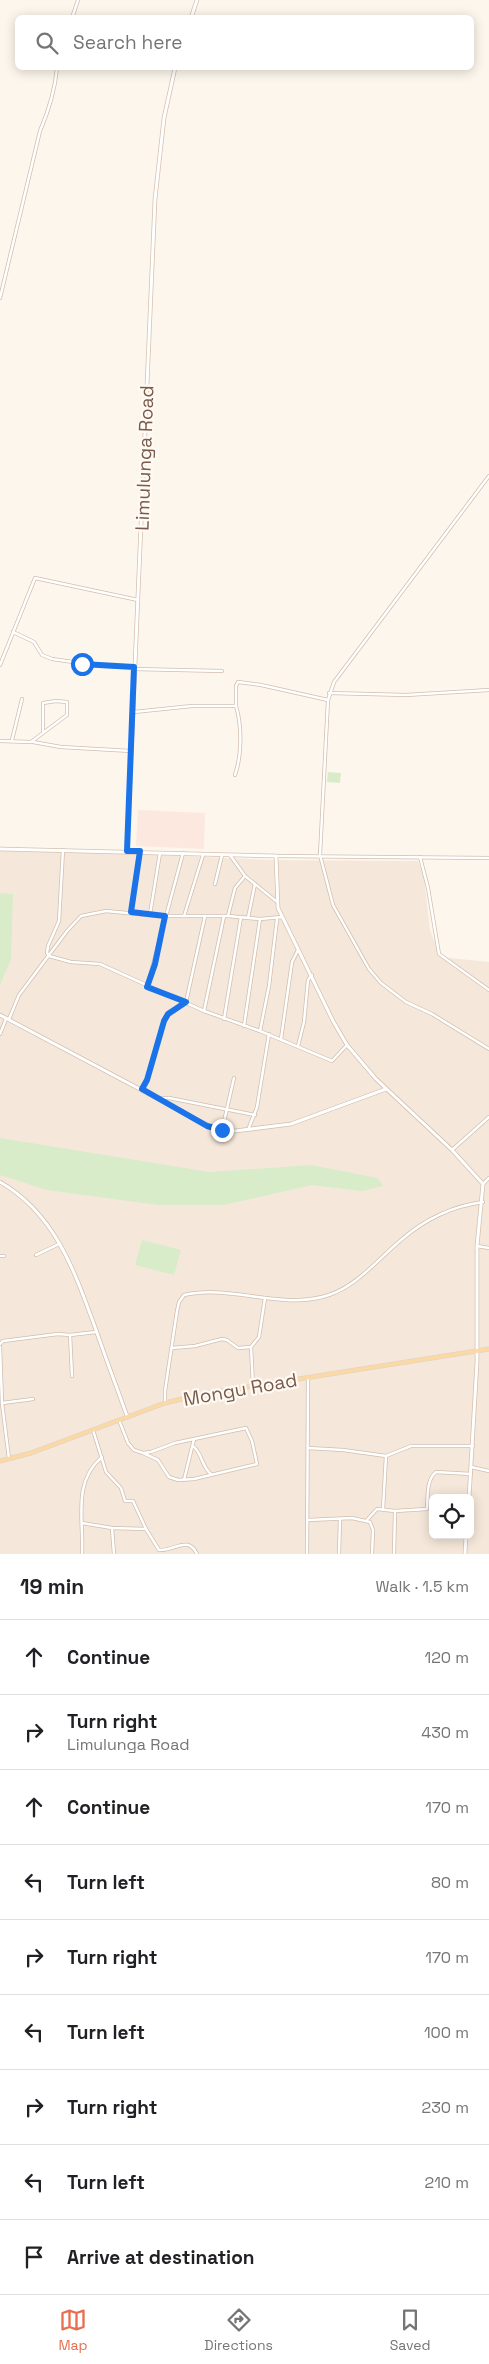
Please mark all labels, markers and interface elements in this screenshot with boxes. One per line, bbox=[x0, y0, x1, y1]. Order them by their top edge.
search box bbox=[15, 15, 474, 70]
icon: search bbox=[33, 29, 61, 57]
text: Search here bbox=[73, 30, 183, 55]
street label: Limulunga Road bbox=[129, 385, 160, 531]
route start bbox=[71, 653, 94, 676]
route end bbox=[211, 1119, 234, 1142]
street label: Mongu Road bbox=[181, 1367, 299, 1412]
map controls bbox=[429, 1494, 474, 1539]
button: locate bbox=[429, 1494, 474, 1539]
text: 19 min bbox=[20, 1573, 84, 1600]
text: Walk · 1.5 km bbox=[375, 1576, 469, 1597]
icon: ahead bbox=[20, 1643, 48, 1671]
text: Continue bbox=[67, 1645, 150, 1670]
text: 120 m bbox=[425, 1647, 469, 1668]
text: Turn right bbox=[67, 1709, 157, 1734]
icon: right bbox=[20, 1718, 48, 1746]
text: 430 m bbox=[421, 1722, 469, 1743]
text: Limulunga Road bbox=[67, 1734, 189, 1755]
icon: ahead bbox=[20, 1793, 48, 1821]
text: Continue bbox=[67, 1795, 150, 1820]
text: 170 m bbox=[425, 1797, 469, 1818]
icon: left bbox=[20, 1868, 48, 1896]
text: Turn left bbox=[67, 1870, 145, 1895]
text: 80 m bbox=[431, 1872, 469, 1893]
icon: right bbox=[20, 1943, 48, 1971]
text: Turn right bbox=[67, 1945, 157, 1970]
text: 170 m bbox=[425, 1947, 469, 1968]
icon: left bbox=[20, 2018, 48, 2046]
text: Turn left bbox=[67, 2020, 145, 2045]
text: 100 m bbox=[424, 2022, 469, 2043]
icon: right bbox=[20, 2093, 48, 2121]
text: Turn right bbox=[67, 2095, 157, 2120]
text: 230 m bbox=[422, 2097, 469, 2118]
icon: left bbox=[20, 2168, 48, 2196]
text: Turn left bbox=[67, 2170, 145, 2195]
text: 210 m bbox=[425, 2172, 469, 2193]
icon: arrive bbox=[20, 2243, 48, 2271]
text: Arrive at destination bbox=[67, 2245, 255, 2270]
tab: Map bbox=[58, 2306, 88, 2354]
tab: Directions bbox=[204, 2306, 273, 2354]
tab: Saved bbox=[390, 2306, 431, 2354]

